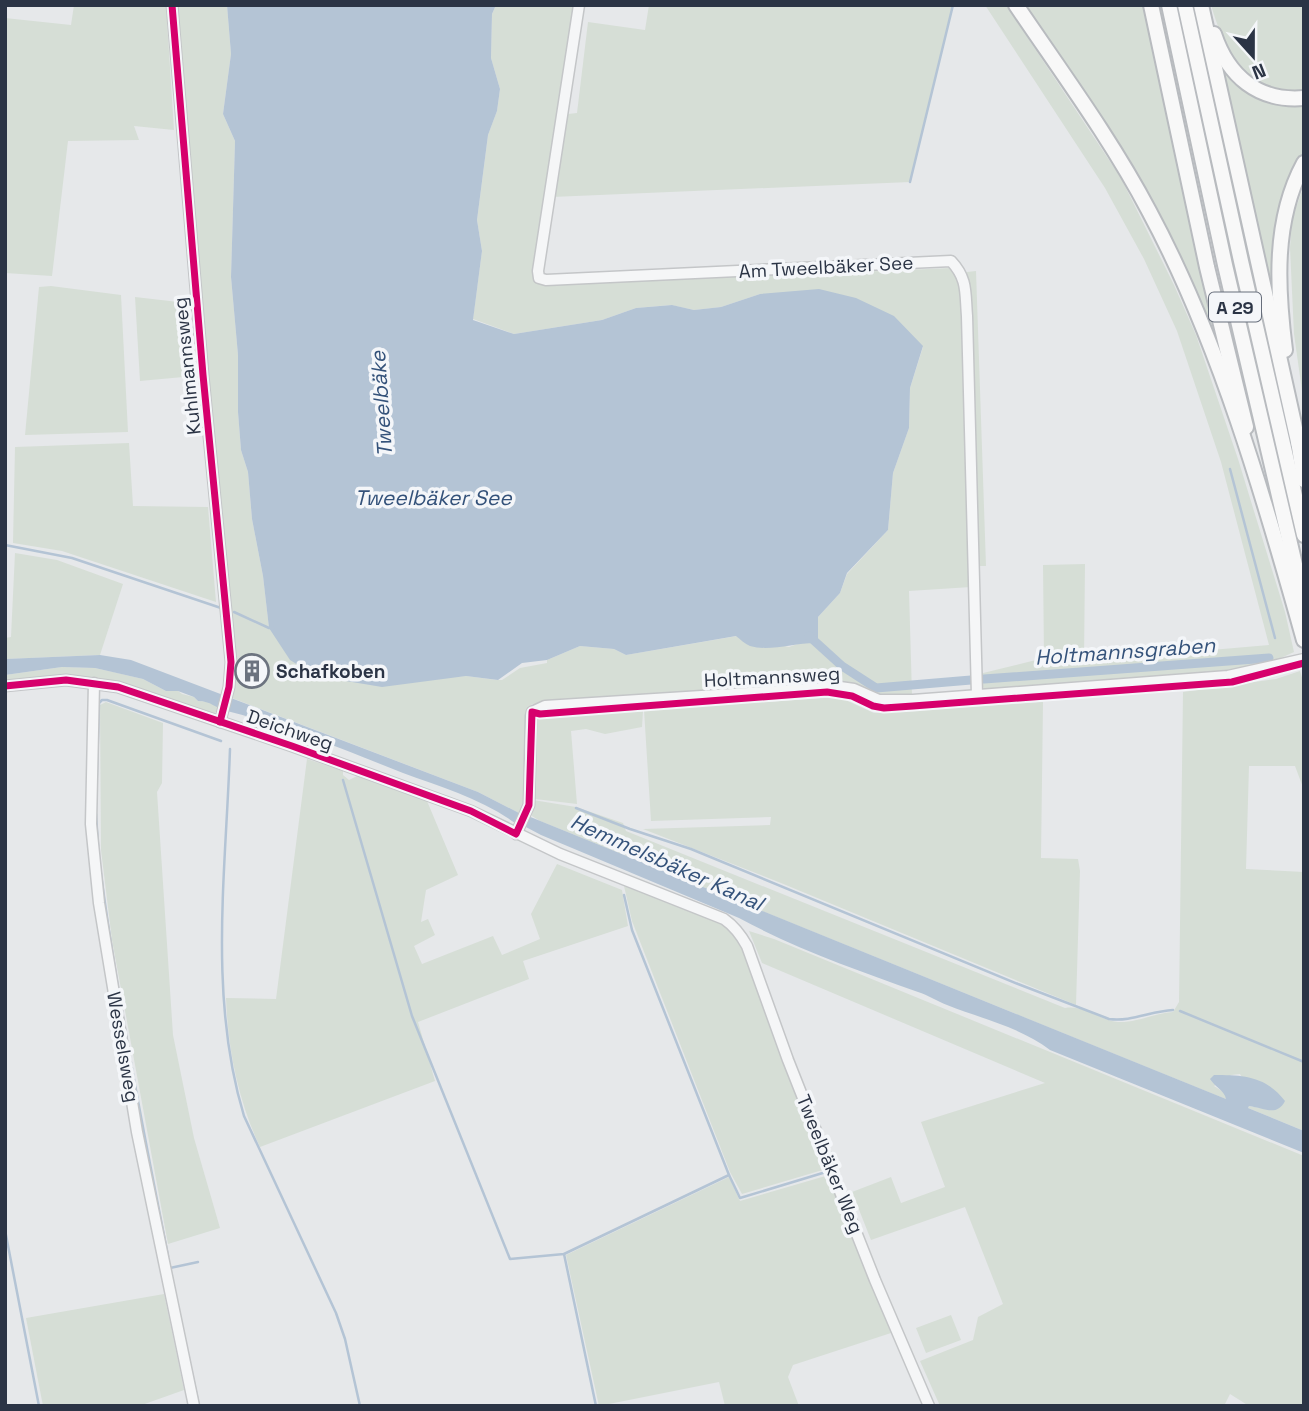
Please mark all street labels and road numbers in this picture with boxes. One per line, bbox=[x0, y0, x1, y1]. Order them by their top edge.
street label: Am Tweelbäker See bbox=[738, 250, 914, 284]
road number: A 29 bbox=[1209, 292, 1261, 321]
street label: Kuhlmannsweg bbox=[167, 296, 207, 436]
street label: Holtmannsweg bbox=[703, 661, 841, 693]
street label: Deichweg bbox=[243, 704, 337, 756]
street label: Wesselsweg bbox=[101, 990, 145, 1104]
street label: Tweelbäker Weg bbox=[791, 1091, 869, 1237]

